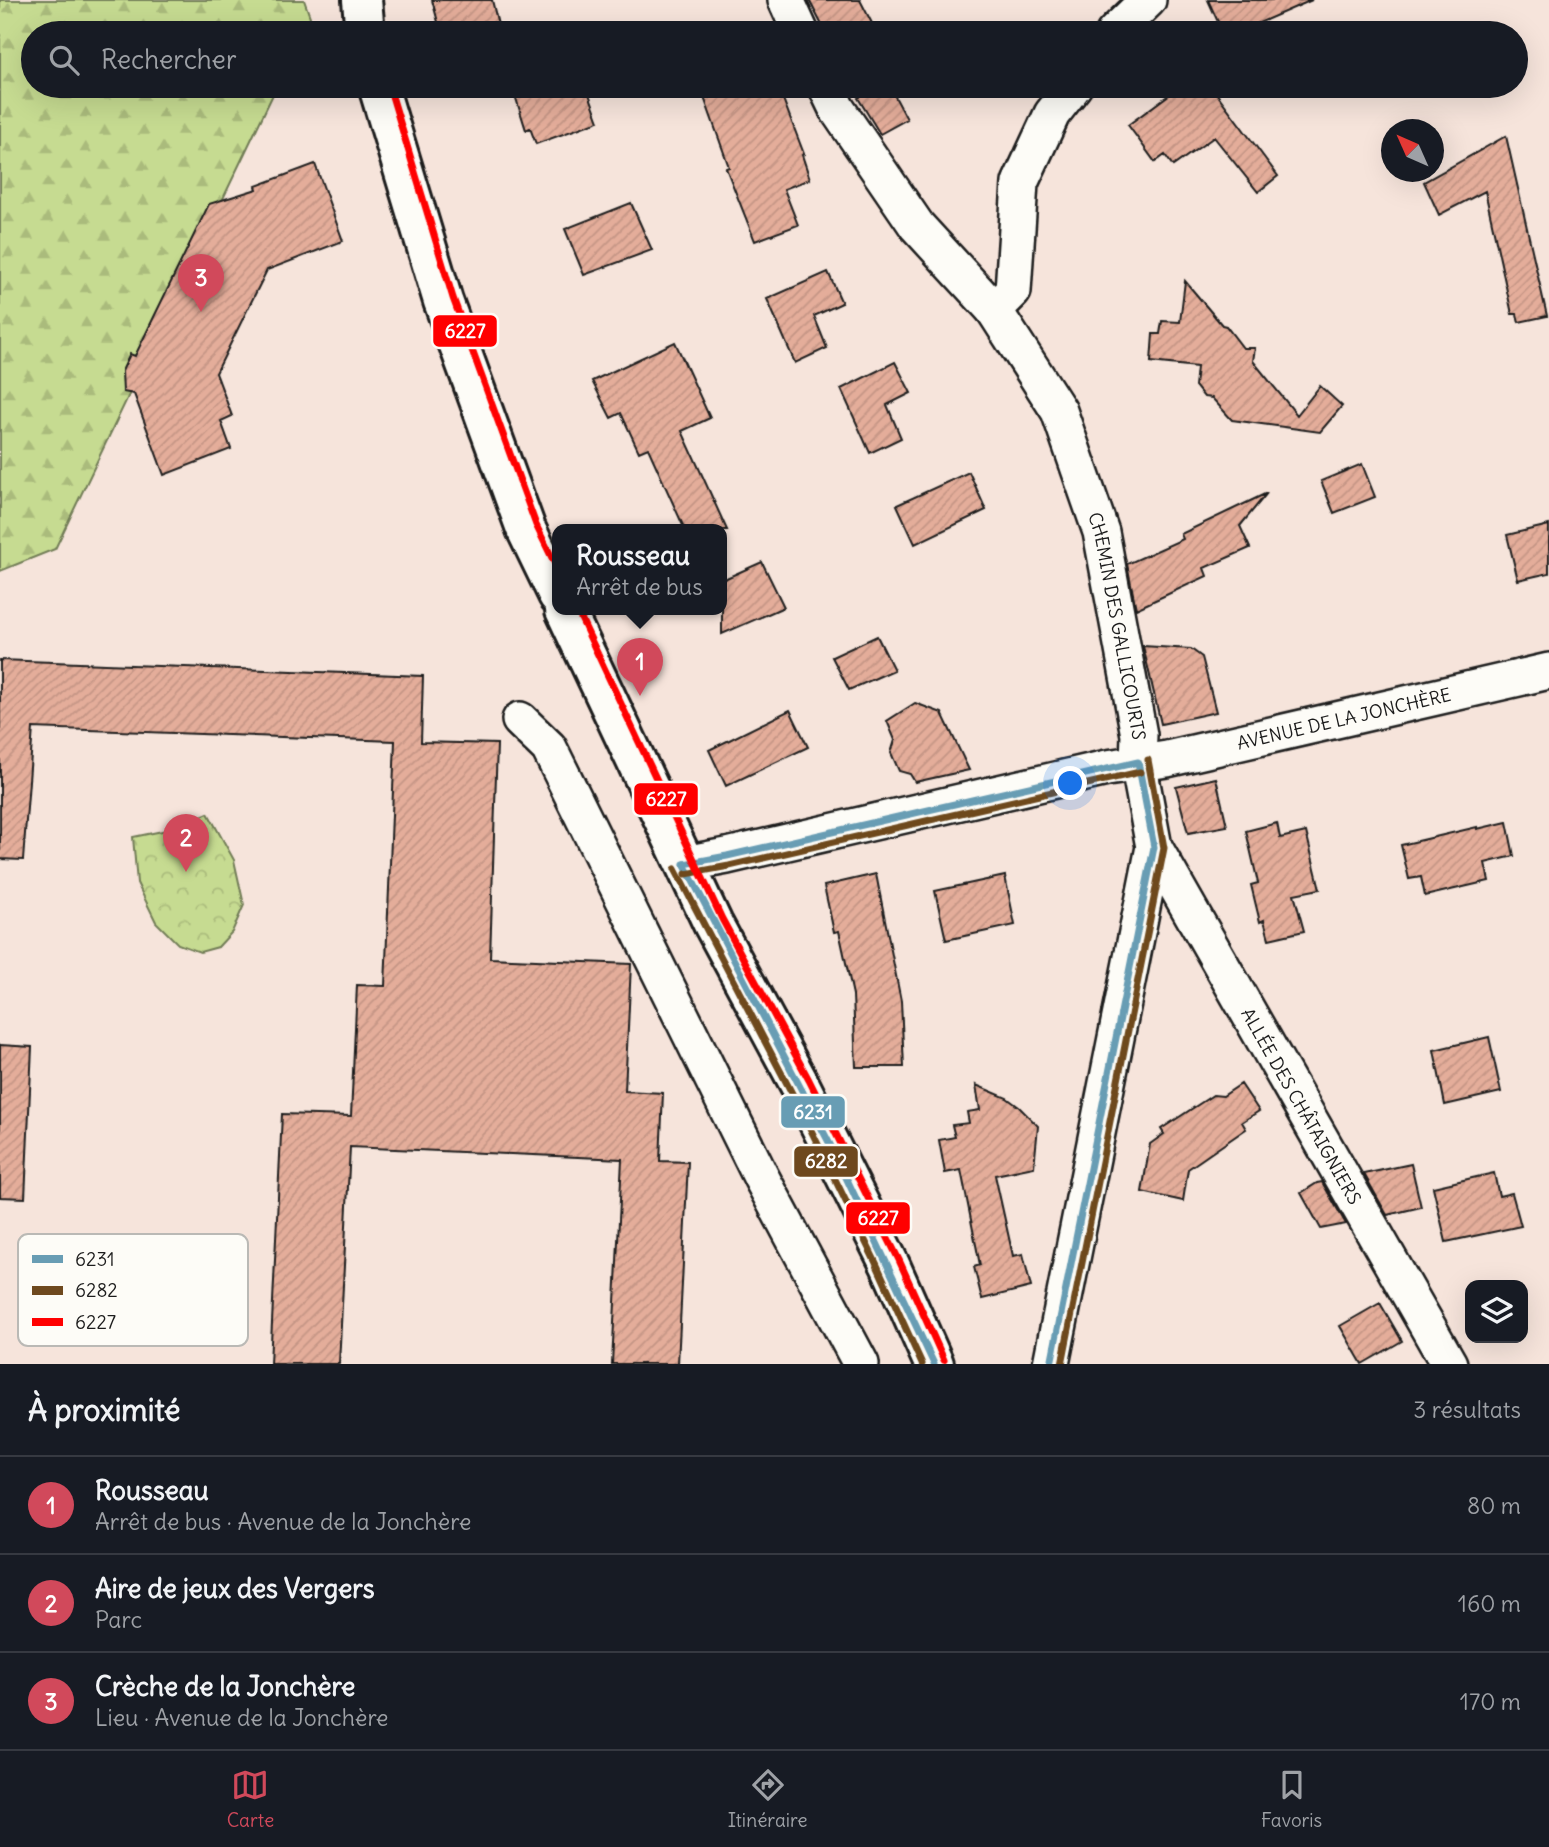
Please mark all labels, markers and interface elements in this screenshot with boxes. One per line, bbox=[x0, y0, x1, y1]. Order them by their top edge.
search box bbox=[21, 21, 1528, 98]
icon: search bbox=[45, 41, 83, 79]
text: Rechercher bbox=[101, 43, 237, 76]
north arrow bbox=[1381, 119, 1444, 182]
pin: 3 bbox=[178, 254, 224, 312]
line badge: 6227 bbox=[432, 314, 498, 348]
text: 6227 bbox=[444, 319, 486, 343]
street label: CHEMIN DES GALLICOURTS bbox=[1083, 509, 1151, 740]
popup bbox=[552, 524, 727, 615]
text: Rousseau bbox=[576, 539, 690, 572]
text: Arrêt de bus bbox=[576, 572, 703, 601]
pin: 1 bbox=[617, 638, 663, 696]
street label: AVENUE DE LA JONCHÈRE bbox=[1235, 682, 1453, 754]
your location bbox=[1053, 766, 1087, 800]
line badge: 6227 bbox=[633, 782, 699, 816]
text: 6227 bbox=[645, 787, 687, 811]
pin: 2 bbox=[163, 814, 209, 872]
street label: ALLÉE DES CHÂTAIGNIERS bbox=[1237, 1003, 1367, 1208]
line badge: 6231 bbox=[780, 1095, 846, 1129]
text: 6231 bbox=[793, 1100, 833, 1124]
line badge: 6282 bbox=[793, 1145, 859, 1178]
text: 6282 bbox=[805, 1149, 847, 1173]
line badge: 6227 bbox=[845, 1201, 911, 1235]
text: 6227 bbox=[857, 1206, 899, 1230]
legend bbox=[18, 1234, 248, 1346]
text: 6231 bbox=[75, 1247, 115, 1271]
text: 6282 bbox=[75, 1278, 118, 1302]
map controls bbox=[1465, 1280, 1528, 1343]
button: layers bbox=[1465, 1280, 1528, 1343]
text: 6227 bbox=[75, 1310, 116, 1334]
text: À proximité bbox=[28, 1391, 180, 1429]
text: 3 résultats bbox=[1413, 1395, 1521, 1424]
text: Rousseau bbox=[95, 1474, 209, 1507]
text: 1 bbox=[46, 1491, 56, 1520]
text: 80 m bbox=[1467, 1491, 1521, 1520]
text: Arrêt de bus · Avenue de la Jonchère bbox=[95, 1507, 471, 1536]
text: Aire de jeux des Vergers bbox=[95, 1572, 375, 1605]
text: 2 bbox=[45, 1589, 57, 1618]
text: 160 m bbox=[1458, 1589, 1521, 1618]
text: Parc bbox=[95, 1605, 142, 1634]
text: Crèche de la Jonchère bbox=[95, 1670, 355, 1703]
text: 3 bbox=[44, 1687, 58, 1716]
text: 170 m bbox=[1460, 1687, 1521, 1716]
text: Lieu · Avenue de la Jonchère bbox=[95, 1703, 389, 1732]
tab: Carte bbox=[227, 1766, 274, 1832]
tab: Itinéraire bbox=[728, 1766, 807, 1832]
tab: Favoris bbox=[1261, 1766, 1322, 1832]

